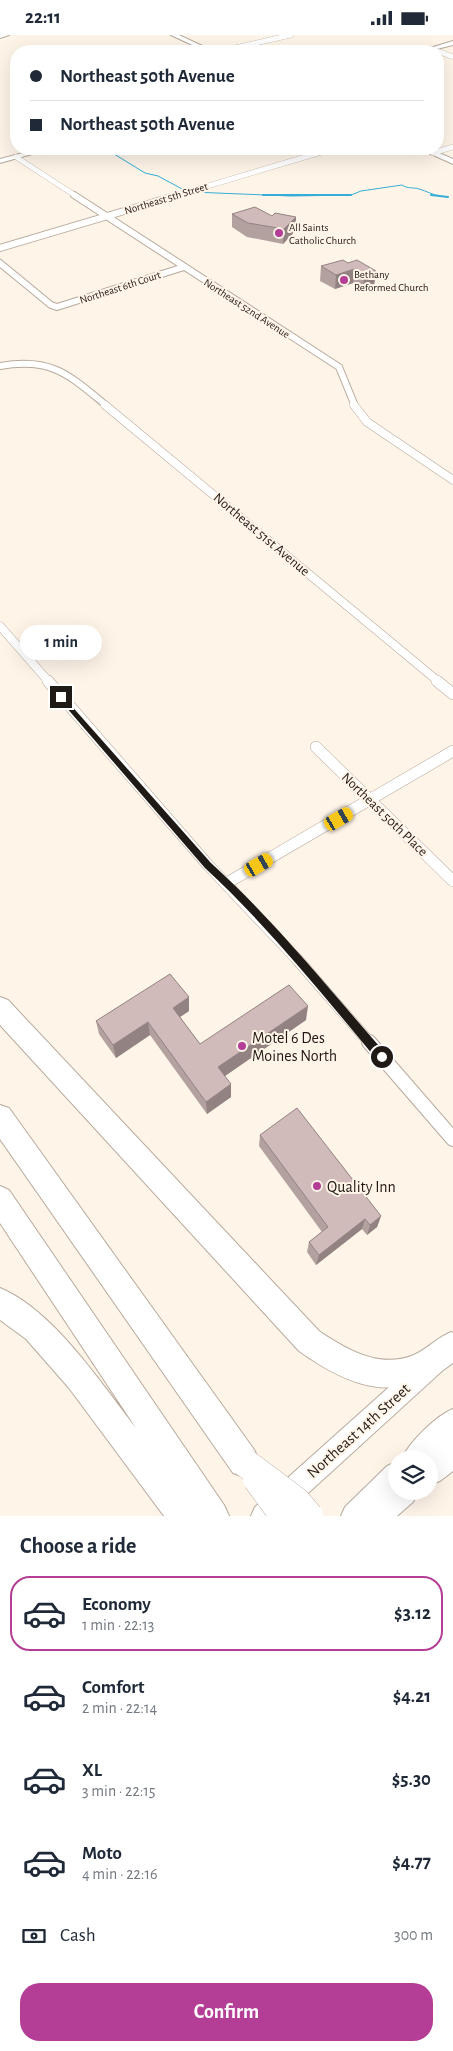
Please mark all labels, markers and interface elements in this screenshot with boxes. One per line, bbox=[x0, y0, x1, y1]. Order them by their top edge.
text: 22:11 bbox=[25, 8, 61, 27]
text: Northeast 50th Avenue bbox=[60, 67, 235, 86]
text: Northeast 50th Avenue bbox=[60, 115, 235, 134]
street label: Northeast 5th Street bbox=[123, 180, 210, 216]
place label: All Saints Catholic Church bbox=[289, 222, 356, 246]
marker: All Saints Catholic Church bbox=[273, 227, 285, 239]
street label: Northeast 6th Court bbox=[78, 269, 163, 306]
place label: Bethany Reformed Church bbox=[354, 269, 429, 293]
marker: Bethany Reformed Church bbox=[338, 274, 350, 286]
street label: Northeast 52nd Avenue bbox=[202, 277, 292, 340]
street label: Northeast 51st Avenue bbox=[211, 491, 312, 579]
callout: 1 min bbox=[20, 625, 102, 659]
text: 1 min bbox=[44, 634, 78, 650]
route end bbox=[50, 686, 72, 708]
street label: Northeast 50th Place bbox=[339, 770, 430, 859]
car bbox=[322, 805, 355, 833]
car bbox=[242, 851, 275, 879]
place label: Motel 6 Des Moines North bbox=[252, 1030, 337, 1064]
marker: Motel 6 Des Moines North bbox=[236, 1040, 248, 1052]
route start bbox=[371, 1046, 393, 1068]
place label: Quality Inn bbox=[327, 1179, 396, 1196]
marker: Quality Inn bbox=[311, 1180, 323, 1192]
street label: Northeast 14th Street bbox=[304, 1381, 413, 1481]
map controls bbox=[388, 1450, 438, 1500]
button: layers bbox=[388, 1450, 438, 1500]
text: Choose a ride bbox=[20, 1535, 136, 1557]
icon: car bbox=[22, 1591, 67, 1636]
text: Economy bbox=[82, 1595, 151, 1614]
text: $3.12 bbox=[394, 1604, 431, 1623]
text: 1 min · 22:13 bbox=[82, 1617, 154, 1633]
icon: car bbox=[22, 1674, 67, 1719]
text: Comfort bbox=[82, 1678, 144, 1697]
text: $4.21 bbox=[393, 1687, 431, 1706]
text: 2 min · 22:14 bbox=[82, 1700, 157, 1716]
icon: car bbox=[22, 1757, 67, 1802]
text: XL bbox=[82, 1761, 102, 1780]
text: $5.30 bbox=[392, 1770, 431, 1789]
text: 3 min · 22:15 bbox=[82, 1783, 156, 1799]
icon: car bbox=[22, 1840, 67, 1885]
text: Moto bbox=[82, 1844, 122, 1863]
text: $4.77 bbox=[392, 1853, 431, 1872]
text: 4 min · 22:16 bbox=[82, 1866, 157, 1882]
icon: cash bbox=[20, 1922, 48, 1950]
text: Cash bbox=[60, 1926, 96, 1945]
text: 300 m bbox=[394, 1927, 433, 1943]
button: Confirm bbox=[20, 1983, 433, 2041]

